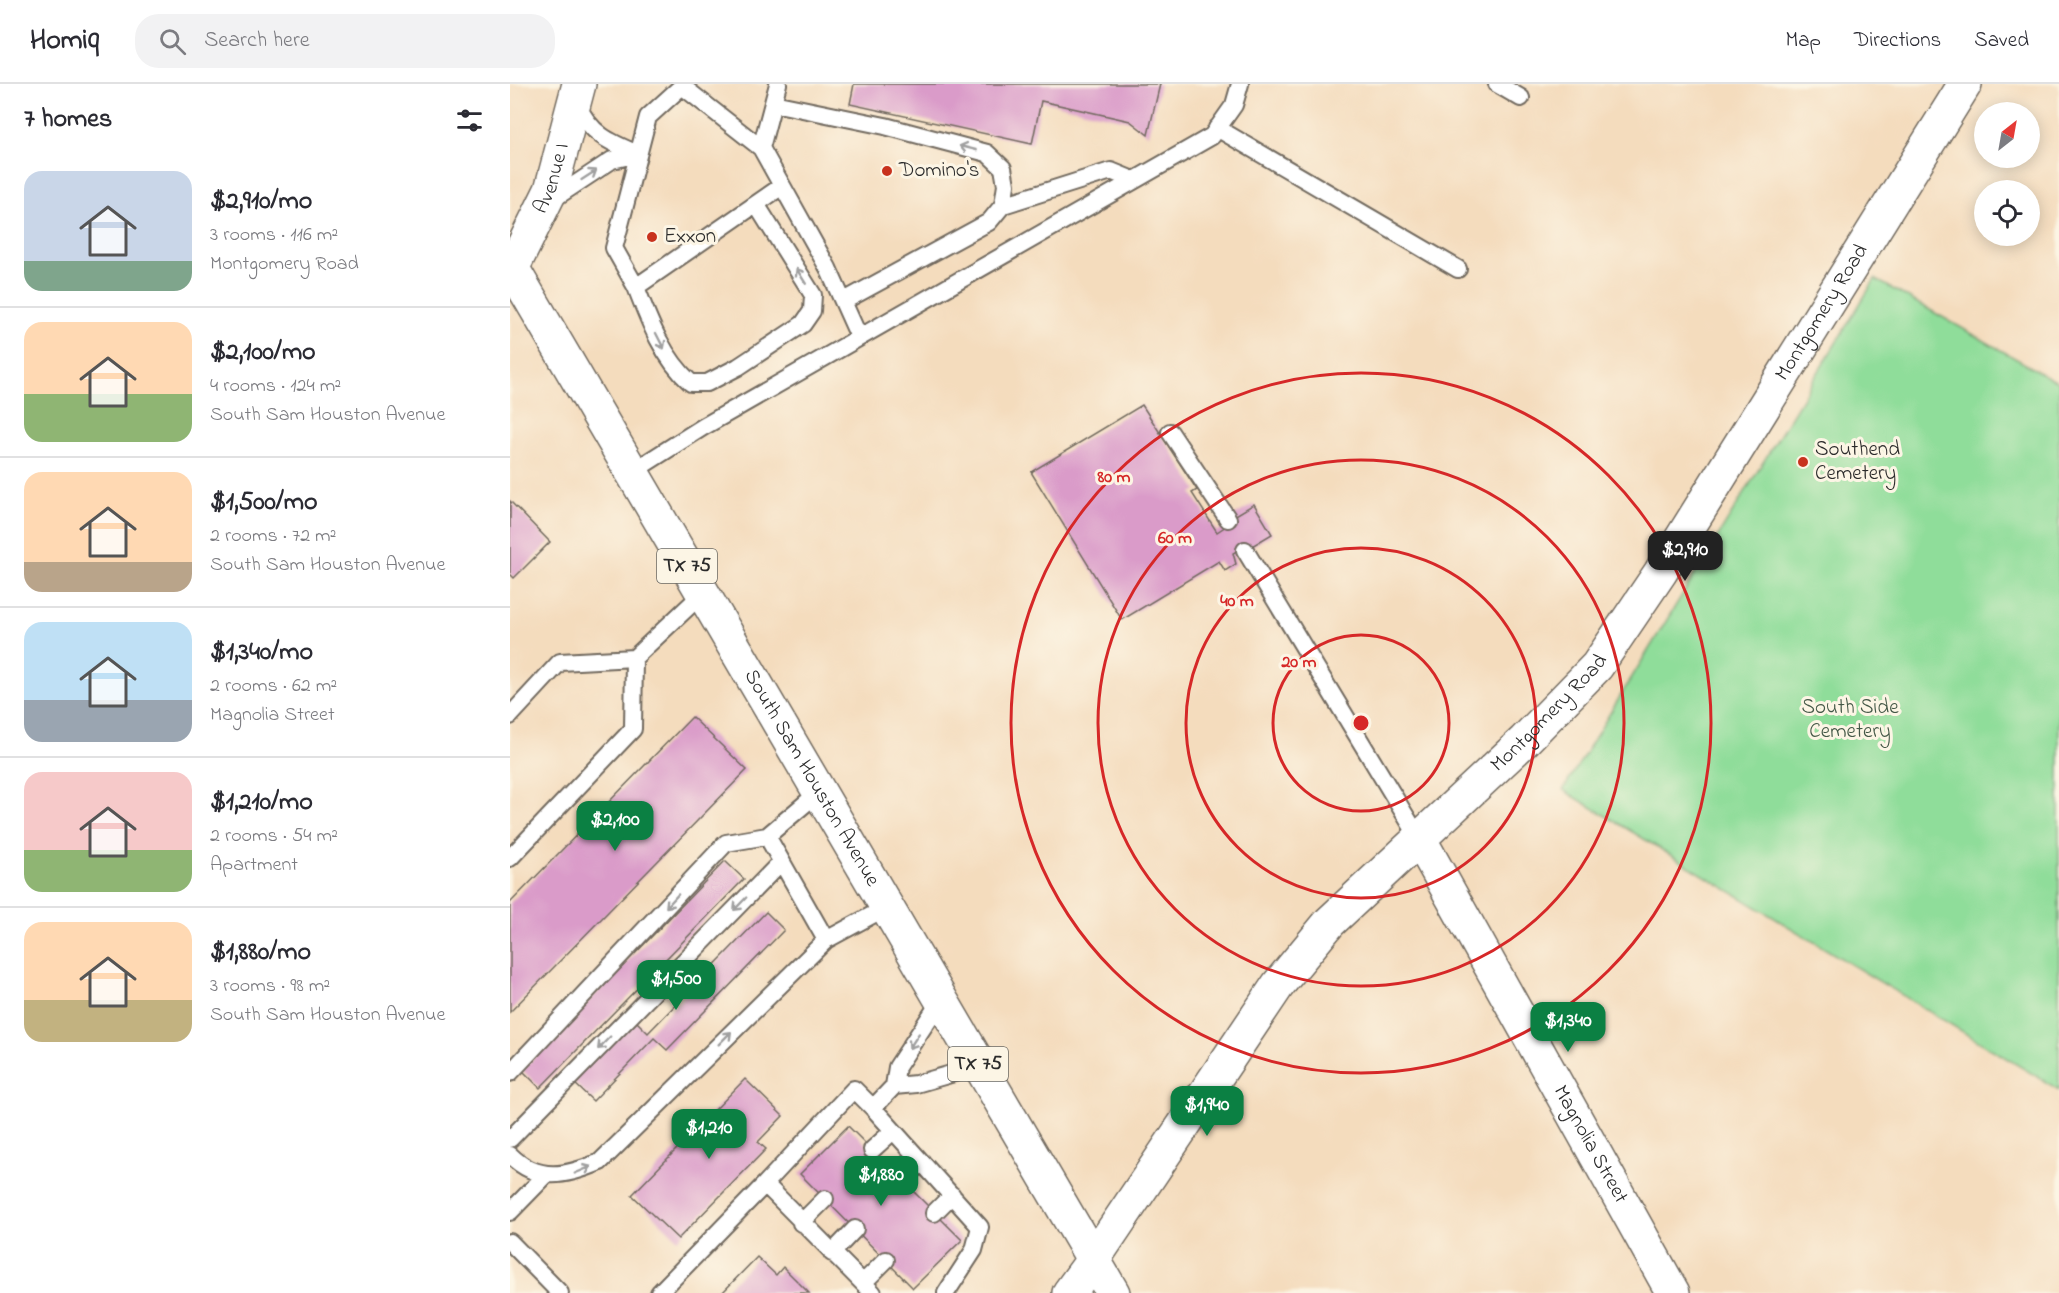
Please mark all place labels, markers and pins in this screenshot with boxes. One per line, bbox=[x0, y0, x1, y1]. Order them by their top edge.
place label: Domino's bbox=[898, 156, 980, 186]
marker: Domino's bbox=[880, 164, 894, 178]
place label: Exxon bbox=[664, 222, 716, 252]
marker: Exxon bbox=[645, 230, 659, 244]
place label: Southend Cemetery bbox=[1815, 435, 1900, 491]
marker: Southend Cemetery bbox=[1796, 455, 1810, 469]
pin: $2,910 bbox=[1636, 531, 1734, 582]
centre of rings bbox=[1351, 713, 1371, 733]
pin: $2,100 bbox=[566, 801, 664, 852]
pin: $1,500 bbox=[627, 960, 725, 1011]
pin: $1,340 bbox=[1519, 1002, 1617, 1053]
pin: $1,940 bbox=[1158, 1086, 1256, 1137]
pin: $1,210 bbox=[660, 1109, 758, 1160]
pin: $1,880 bbox=[832, 1156, 930, 1207]

